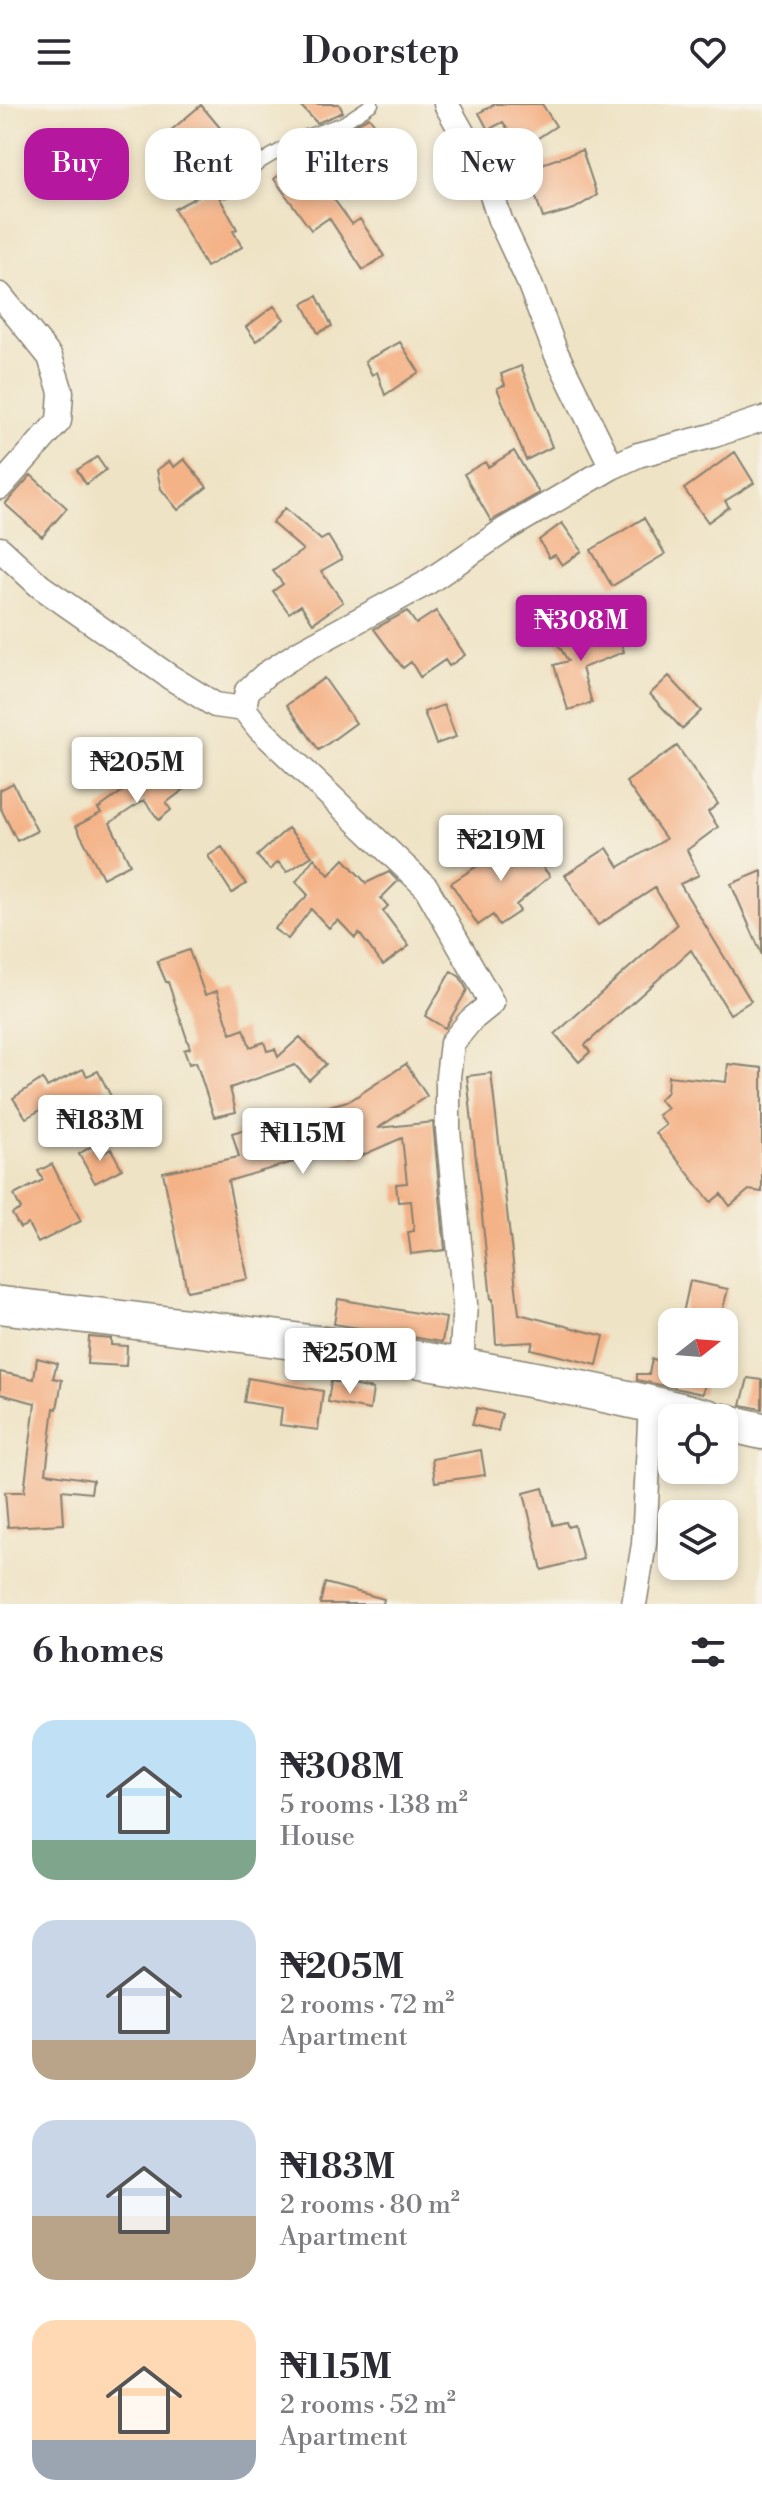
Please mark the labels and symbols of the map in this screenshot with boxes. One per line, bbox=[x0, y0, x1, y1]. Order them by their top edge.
pin: ₦308M bbox=[525, 595, 637, 663]
pin: ₦205M bbox=[81, 737, 193, 805]
pin: ₦219M bbox=[445, 815, 557, 883]
pin: ₦183M bbox=[44, 1095, 156, 1163]
pin: ₦115M bbox=[247, 1108, 359, 1176]
north arrow bbox=[658, 1308, 738, 1388]
pin: ₦250M bbox=[294, 1328, 406, 1396]

